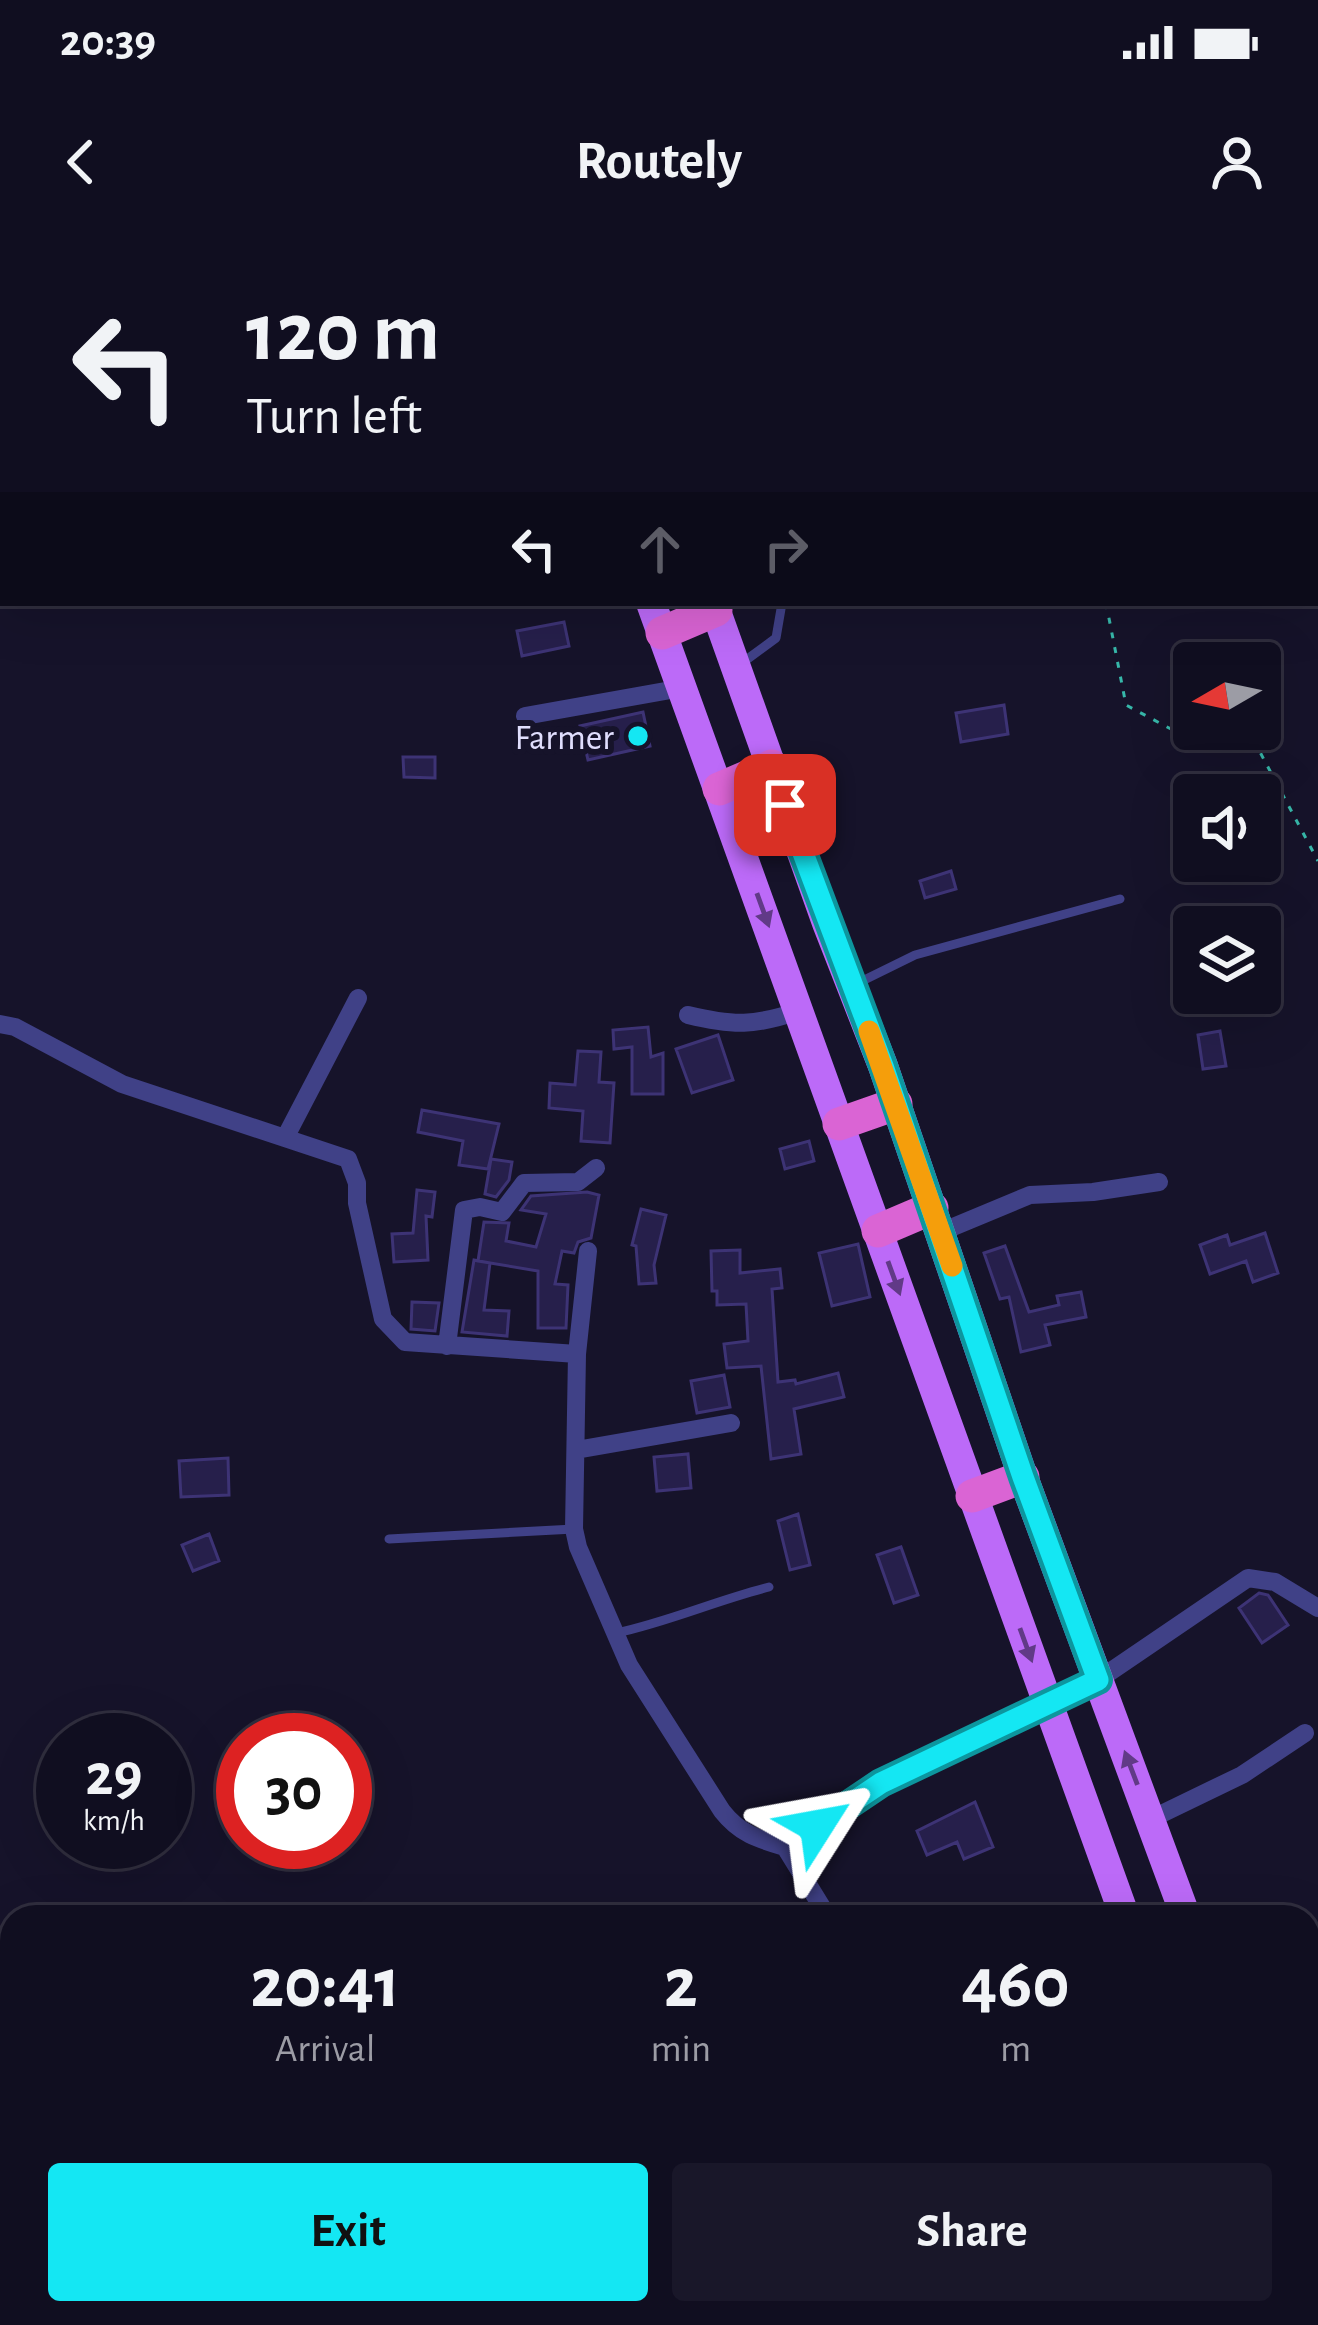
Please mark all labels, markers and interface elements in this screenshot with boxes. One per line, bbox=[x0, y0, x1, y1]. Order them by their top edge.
text: 20:39 bbox=[60, 19, 156, 64]
icon: back bbox=[48, 129, 114, 195]
icon: person bbox=[1204, 129, 1270, 195]
text: Routely bbox=[576, 135, 742, 189]
icon: left bbox=[48, 288, 204, 444]
text: 120 m bbox=[246, 292, 440, 376]
text: Turn left bbox=[246, 390, 422, 444]
icon: left bbox=[501, 516, 567, 582]
icon: ahead bbox=[627, 516, 693, 582]
icon: right bbox=[753, 516, 819, 582]
north arrow bbox=[1173, 642, 1281, 750]
map controls bbox=[1173, 642, 1281, 1014]
place label: Farmer bbox=[514, 720, 614, 756]
marker: Farmer bbox=[625, 723, 651, 749]
pin bbox=[734, 754, 836, 856]
icon: arrive bbox=[752, 772, 818, 838]
button: sound bbox=[1173, 774, 1281, 882]
one-way arrow bbox=[755, 893, 773, 929]
button: layers bbox=[1173, 906, 1281, 1014]
one-way arrow bbox=[886, 1260, 904, 1296]
one-way arrow bbox=[1018, 1627, 1036, 1663]
speed limit sign: 30 bbox=[216, 1713, 372, 1869]
text: 29 bbox=[85, 1746, 143, 1806]
one-way arrow bbox=[1121, 1749, 1140, 1785]
position arrow bbox=[754, 1763, 880, 1889]
text: km/h bbox=[83, 1806, 145, 1836]
text: 20:41 bbox=[250, 1948, 400, 2020]
text: 2 bbox=[664, 1948, 698, 2020]
text: 460 bbox=[961, 1948, 1070, 2020]
text: Arrival bbox=[275, 2030, 375, 2069]
text: min bbox=[650, 2030, 711, 2069]
text: m bbox=[1000, 2030, 1031, 2069]
button: Exit bbox=[48, 2163, 648, 2301]
button: Share bbox=[672, 2163, 1272, 2301]

